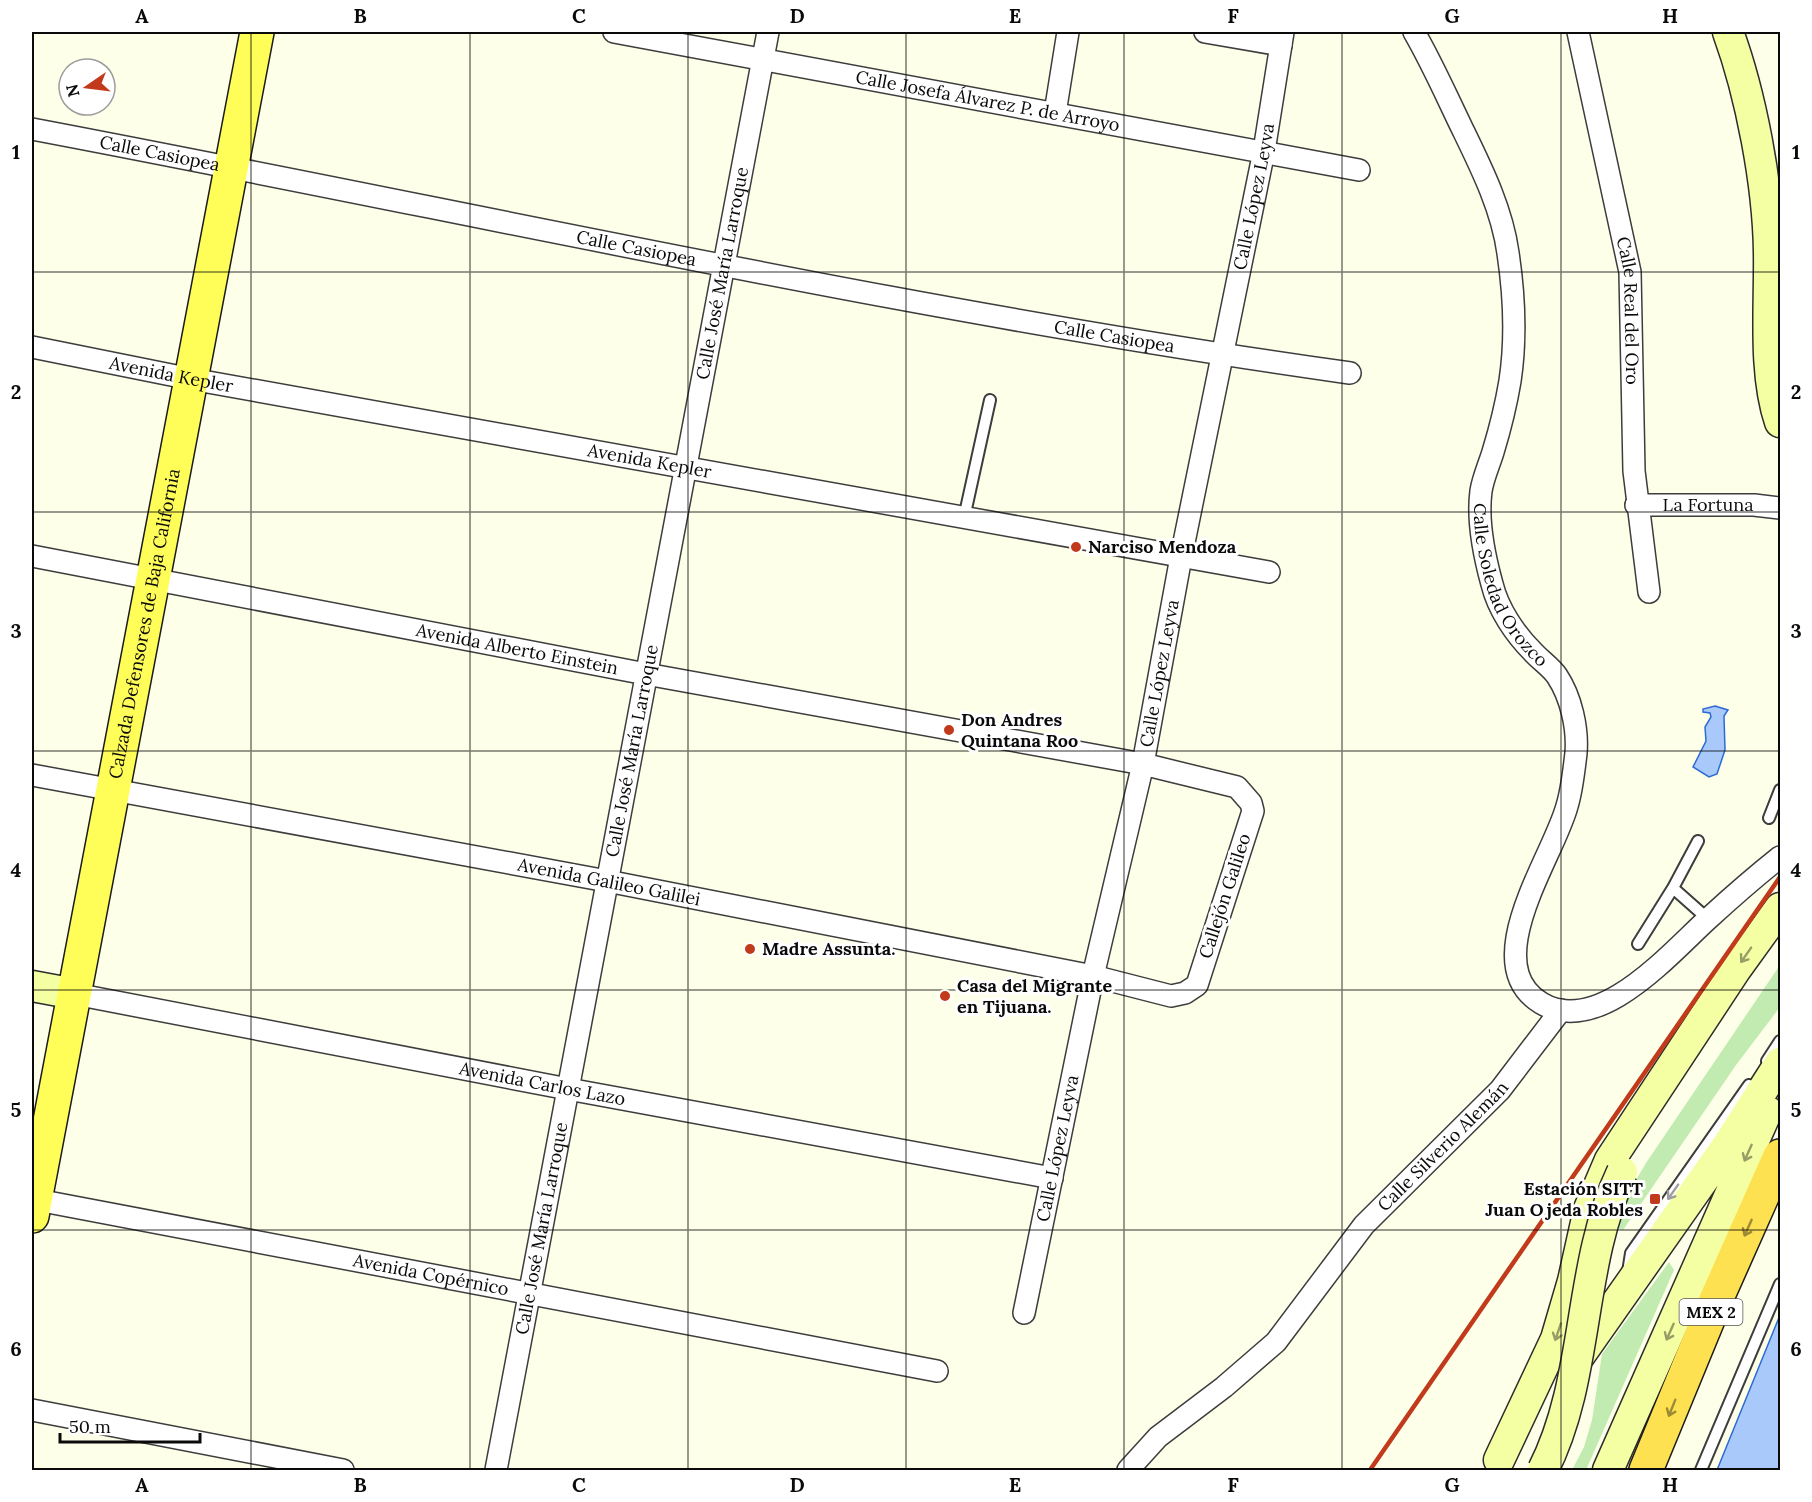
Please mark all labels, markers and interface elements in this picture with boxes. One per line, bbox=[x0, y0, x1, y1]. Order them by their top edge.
text: A bbox=[135, 3, 149, 28]
text: B bbox=[353, 3, 367, 28]
text: C bbox=[572, 3, 586, 28]
text: D bbox=[789, 3, 805, 28]
text: E bbox=[1009, 3, 1021, 28]
text: F bbox=[1227, 3, 1239, 28]
text: G bbox=[1444, 3, 1460, 28]
text: H bbox=[1662, 3, 1678, 28]
north arrow bbox=[57, 57, 117, 117]
street label: Calle Josefa Álvarez P. de Arroyo bbox=[854, 65, 1122, 136]
text: N bbox=[61, 82, 84, 99]
street label: Calle López Leyva bbox=[1228, 121, 1279, 272]
street label: Calle Casiopea bbox=[98, 130, 222, 176]
text: 1 bbox=[12, 139, 20, 164]
text: 1 bbox=[1792, 139, 1800, 164]
street label: Calle José María Larroque bbox=[691, 165, 753, 381]
street label: Calle Casiopea bbox=[574, 225, 698, 271]
street label: Calle Real del Oro bbox=[1612, 234, 1644, 385]
street label: Calle Casiopea bbox=[1052, 315, 1176, 357]
street label: Avenida Kepler bbox=[107, 351, 235, 397]
text: 2 bbox=[11, 379, 21, 404]
text: 2 bbox=[1791, 379, 1801, 404]
street label: Avenida Kepler bbox=[585, 438, 714, 483]
street label: Calzada Defensores de Baja California bbox=[103, 466, 185, 781]
street label: La Fortuna bbox=[1663, 493, 1753, 516]
street label: Calle Soledad Orozco bbox=[1469, 503, 1553, 671]
place label: Narciso Mendoza bbox=[1088, 535, 1237, 558]
marker: Narciso Mendoza bbox=[1069, 540, 1083, 554]
street label: Calle López Leyva bbox=[1134, 598, 1184, 749]
text: 3 bbox=[10, 618, 22, 643]
street label: Avenida Alberto Einstein bbox=[413, 618, 620, 679]
text: 3 bbox=[1790, 618, 1802, 643]
street label: Calle José María Larroque bbox=[600, 642, 663, 859]
place label: Don Andres Quintana Roo bbox=[961, 708, 1078, 752]
marker: Don Andres Quintana Roo bbox=[942, 723, 956, 737]
street label: Callejón Galileo bbox=[1193, 830, 1256, 961]
street label: Avenida Galileo Galilei bbox=[515, 852, 703, 911]
text: 4 bbox=[11, 857, 22, 882]
text: 4 bbox=[1791, 857, 1802, 882]
place label: Madre Assunta. bbox=[762, 937, 895, 960]
marker: Madre Assunta. bbox=[743, 942, 757, 956]
one-way arrow bbox=[1740, 947, 1752, 963]
place label: Casa del Migrante en Tijuana. bbox=[957, 974, 1113, 1018]
marker: Casa del Migrante en Tijuana. bbox=[938, 989, 952, 1003]
street label: Avenida Carlos Lazo bbox=[457, 1056, 627, 1110]
street label: Calle López Leyva bbox=[1031, 1073, 1083, 1224]
street label: Calle Silverio Alemán bbox=[1372, 1077, 1513, 1216]
text: 5 bbox=[11, 1097, 22, 1122]
text: 5 bbox=[1791, 1097, 1802, 1122]
street label: Calle José María Larroque bbox=[510, 1120, 573, 1336]
one-way arrow bbox=[1742, 1144, 1754, 1162]
place label: Estación SITT Juan Ojeda Robles bbox=[1485, 1177, 1643, 1221]
one-way arrow bbox=[1667, 1183, 1679, 1199]
marker: Estación SITT Juan Ojeda Robles bbox=[1648, 1192, 1662, 1206]
one-way arrow bbox=[1742, 1219, 1753, 1237]
street label: Avenida Copérnico bbox=[350, 1248, 511, 1300]
road number: MEX 2 bbox=[1680, 1299, 1742, 1325]
one-way arrow bbox=[1552, 1322, 1563, 1341]
one-way arrow bbox=[1663, 1322, 1675, 1340]
text: 6 bbox=[10, 1336, 22, 1361]
text: 6 bbox=[1790, 1336, 1802, 1361]
one-way arrow bbox=[1666, 1398, 1677, 1417]
scale bar bbox=[60, 1406, 200, 1444]
text: 50 m bbox=[69, 1415, 111, 1438]
text: A bbox=[135, 1472, 149, 1497]
text: B bbox=[353, 1472, 367, 1497]
text: C bbox=[572, 1472, 586, 1497]
text: D bbox=[789, 1472, 805, 1497]
text: E bbox=[1009, 1472, 1021, 1497]
text: F bbox=[1227, 1472, 1239, 1497]
text: G bbox=[1444, 1472, 1460, 1497]
text: H bbox=[1662, 1472, 1678, 1497]

